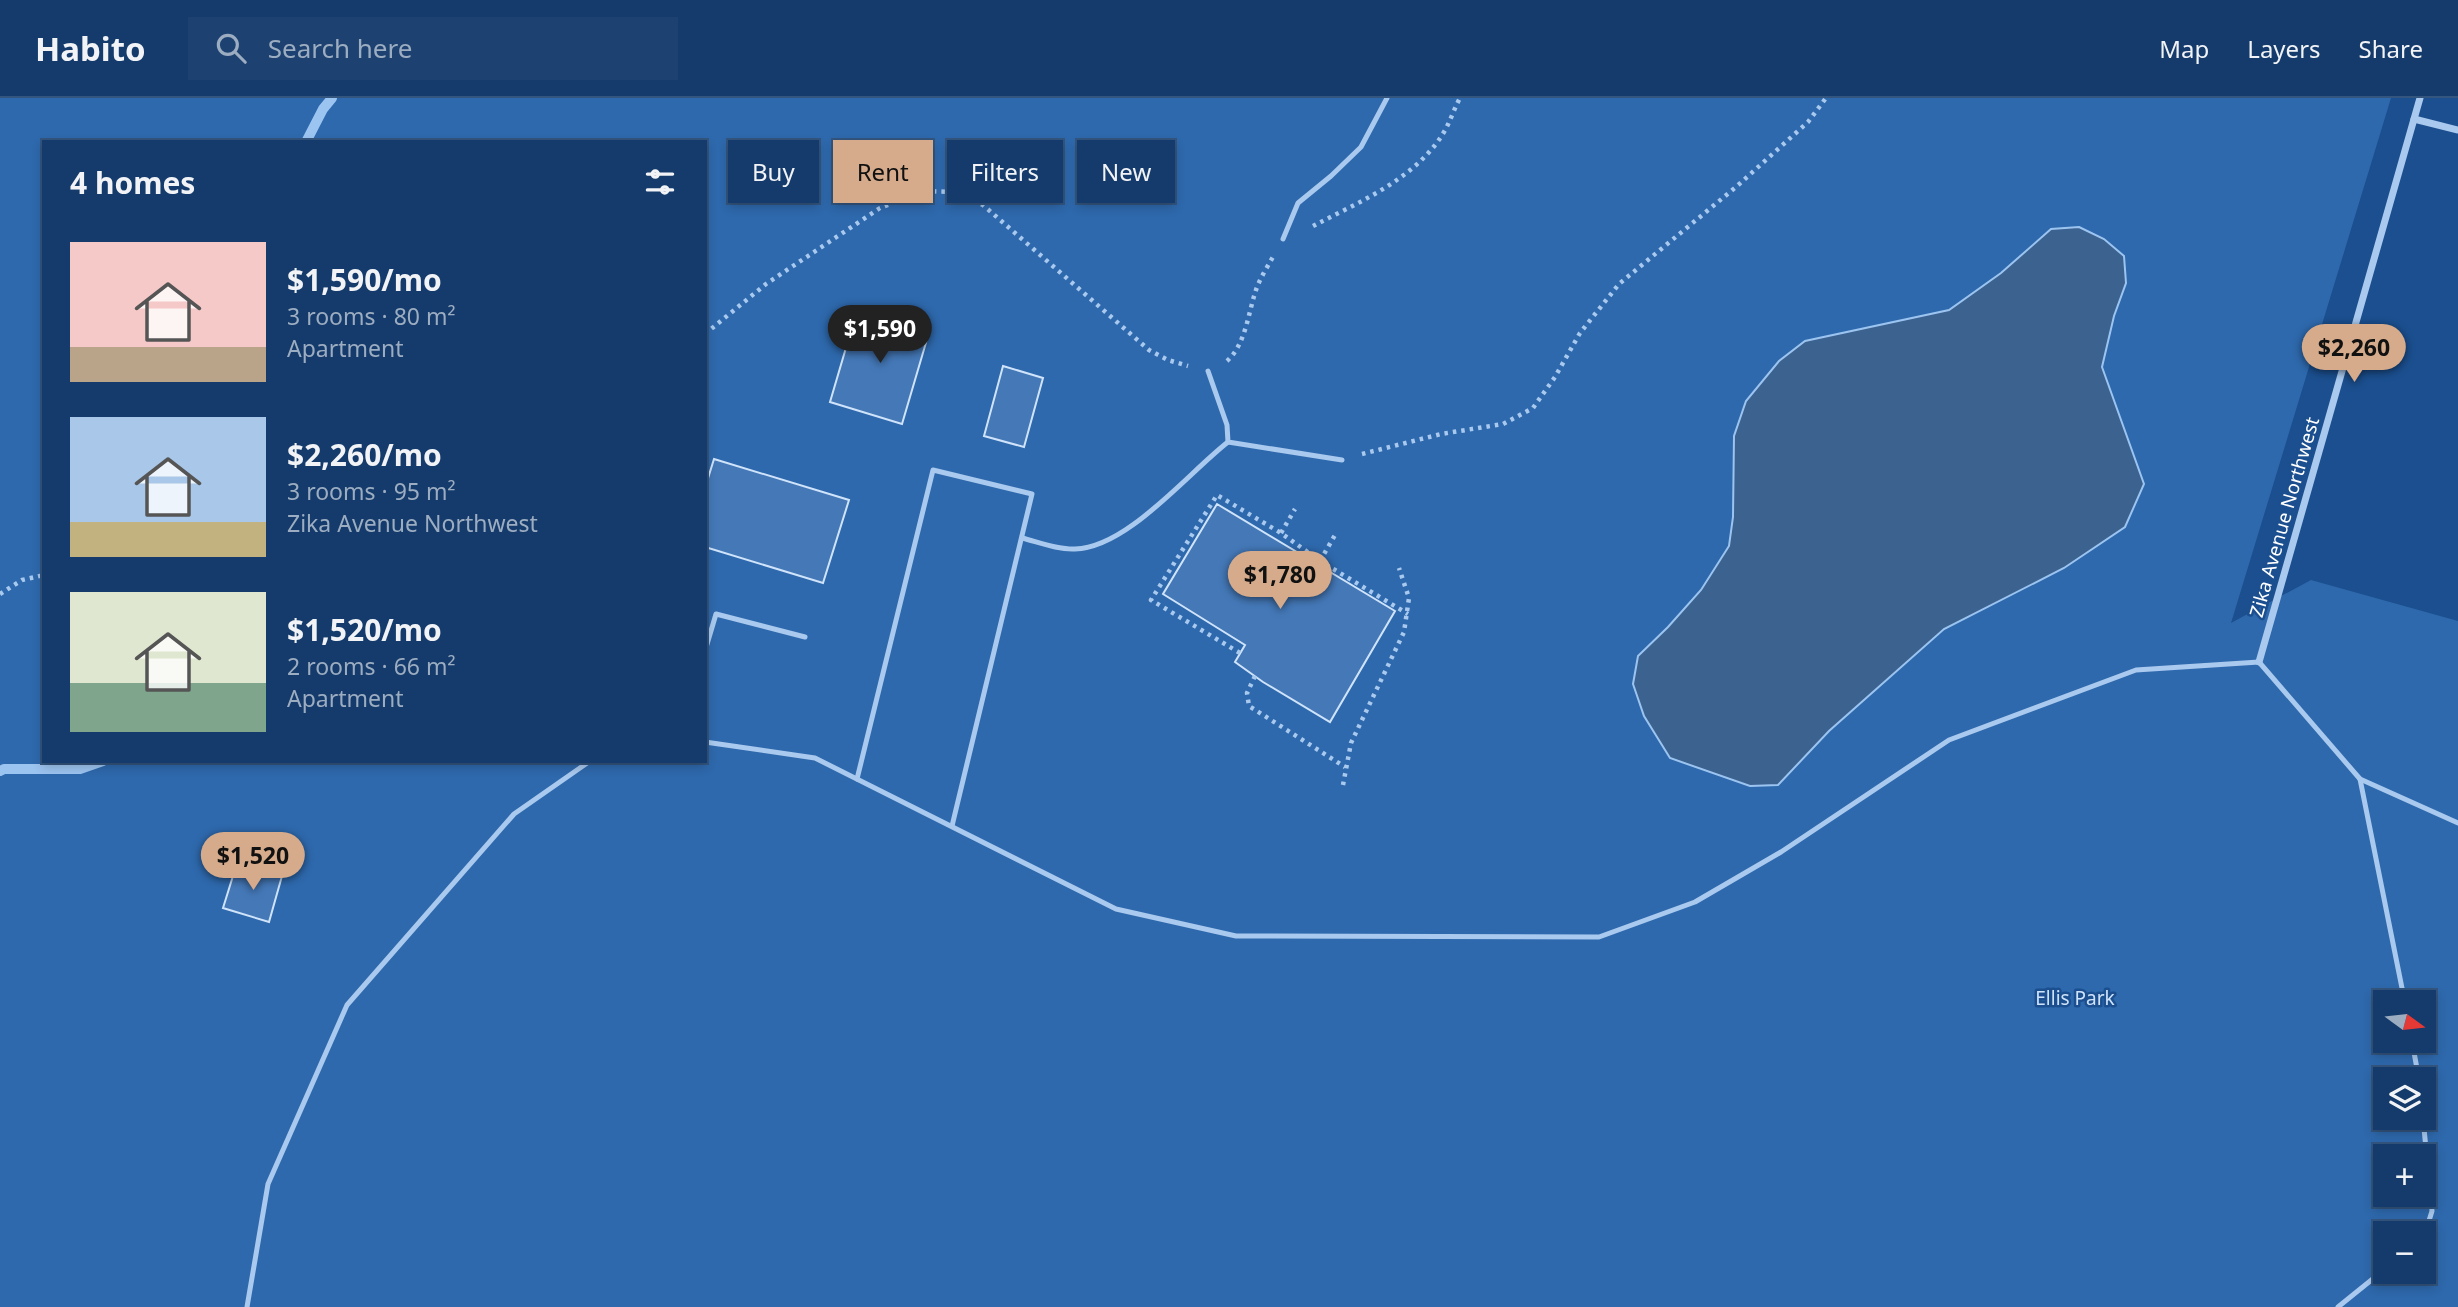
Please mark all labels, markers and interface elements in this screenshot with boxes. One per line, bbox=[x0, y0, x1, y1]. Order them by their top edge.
search box bbox=[188, 17, 678, 80]
text: Habito bbox=[35, 26, 146, 71]
icon: search bbox=[212, 29, 250, 67]
text: Search here bbox=[268, 30, 412, 66]
text: Map bbox=[2159, 32, 2209, 65]
text: Layers bbox=[2247, 32, 2321, 65]
text: Share bbox=[2359, 32, 2423, 65]
chip: Buy bbox=[728, 140, 819, 203]
chip: Rent bbox=[833, 140, 933, 203]
chip: Filters bbox=[947, 140, 1063, 203]
chip: New bbox=[1077, 140, 1175, 203]
text: 4 homes bbox=[70, 162, 195, 203]
icon: filters bbox=[641, 163, 679, 201]
text: $1,590/mo bbox=[287, 259, 442, 300]
icon: home bbox=[126, 270, 210, 354]
text: 3 rooms · 80 m² bbox=[287, 300, 456, 332]
pin: $1,590 bbox=[823, 306, 937, 365]
text: $1,590 bbox=[844, 312, 916, 344]
pin: $2,260 bbox=[2297, 324, 2411, 384]
text: $2,260 bbox=[2318, 331, 2390, 363]
text: Apartment bbox=[287, 332, 404, 364]
street label: Zika Avenue Northwest bbox=[2243, 414, 2325, 620]
text: $2,260/mo bbox=[287, 434, 442, 475]
icon: home bbox=[126, 445, 210, 529]
text: 3 rooms · 95 m² bbox=[287, 475, 456, 507]
text: Zika Avenue Northwest bbox=[287, 507, 538, 539]
pin: $1,780 bbox=[1223, 552, 1337, 611]
text: $1,780 bbox=[1244, 558, 1316, 590]
text: $1,520/mo bbox=[287, 609, 442, 650]
icon: home bbox=[126, 620, 210, 704]
text: 2 rooms · 66 m² bbox=[287, 650, 456, 682]
text: Apartment bbox=[287, 682, 404, 714]
pin: $1,520 bbox=[196, 832, 310, 892]
text: $1,520 bbox=[217, 839, 289, 871]
park label: Ellis Park bbox=[2035, 985, 2115, 1011]
north arrow bbox=[2373, 990, 2436, 1054]
map controls bbox=[2373, 990, 2436, 1284]
button: layers bbox=[2373, 1067, 2436, 1130]
button: + bbox=[2373, 1144, 2436, 1207]
button: − bbox=[2373, 1221, 2436, 1284]

